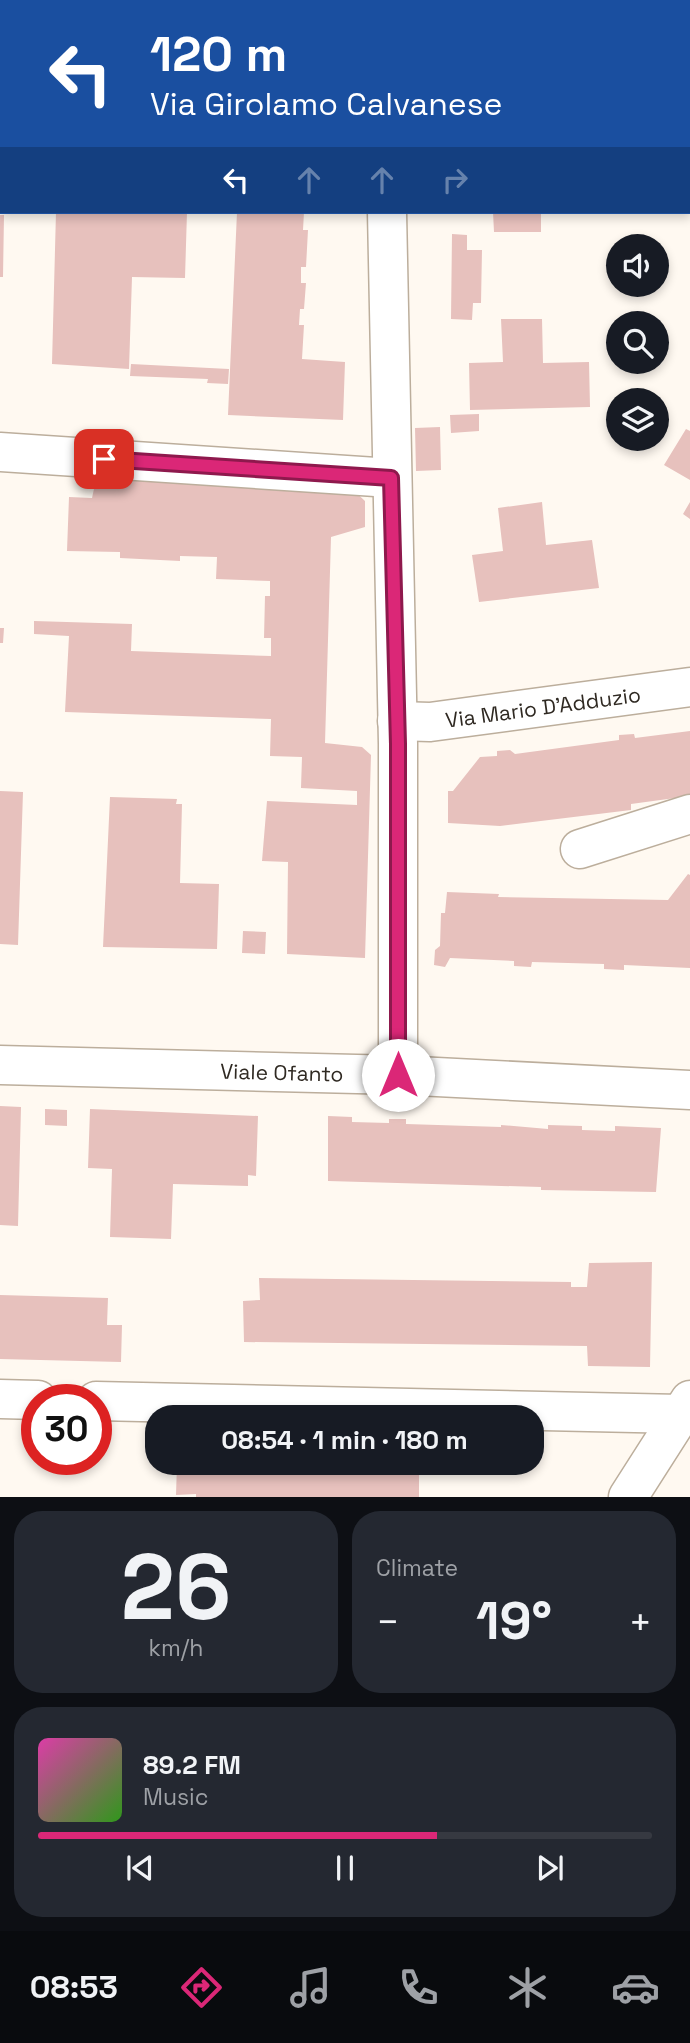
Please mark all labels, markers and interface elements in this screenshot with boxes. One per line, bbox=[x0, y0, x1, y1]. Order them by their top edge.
text: 120 m bbox=[150, 23, 287, 85]
icon: left bbox=[35, 28, 126, 119]
text: Via Girolamo Calvanese bbox=[150, 84, 503, 124]
icon: left bbox=[217, 161, 255, 199]
icon: ahead bbox=[290, 161, 328, 199]
icon: ahead bbox=[363, 161, 401, 199]
icon: right bbox=[436, 161, 474, 199]
map controls bbox=[606, 234, 669, 451]
button: sound bbox=[606, 234, 669, 297]
button: search bbox=[606, 311, 669, 374]
button: layers bbox=[606, 388, 669, 451]
pin bbox=[74, 429, 134, 489]
icon: arrive bbox=[85, 440, 123, 478]
street label: Via Mario D'Adduzio bbox=[444, 680, 642, 733]
position arrow bbox=[361, 1038, 435, 1112]
street label: Viale Ofanto bbox=[220, 1057, 344, 1087]
speed limit sign: 30 bbox=[21, 1384, 112, 1475]
text: 08:54 · 1 min · 180 m bbox=[221, 1423, 468, 1457]
text: 26 bbox=[121, 1529, 231, 1646]
text: Climate bbox=[376, 1553, 458, 1583]
text: 19° bbox=[476, 1588, 552, 1654]
text: − bbox=[376, 1598, 400, 1646]
text: + bbox=[628, 1598, 652, 1646]
text: km/h bbox=[149, 1633, 203, 1663]
text: 89.2 FM bbox=[143, 1748, 241, 1782]
text: Music bbox=[143, 1782, 208, 1812]
icon: previous bbox=[121, 1849, 159, 1887]
icon: pause bbox=[326, 1849, 364, 1887]
icon: next bbox=[531, 1849, 569, 1887]
icon: directions bbox=[177, 1963, 226, 2012]
icon: music bbox=[286, 1963, 335, 2012]
icon: phone bbox=[394, 1963, 443, 2012]
icon: climate bbox=[503, 1963, 552, 2012]
icon: car bbox=[611, 1963, 660, 2012]
text: 08:53 bbox=[30, 1967, 118, 2007]

